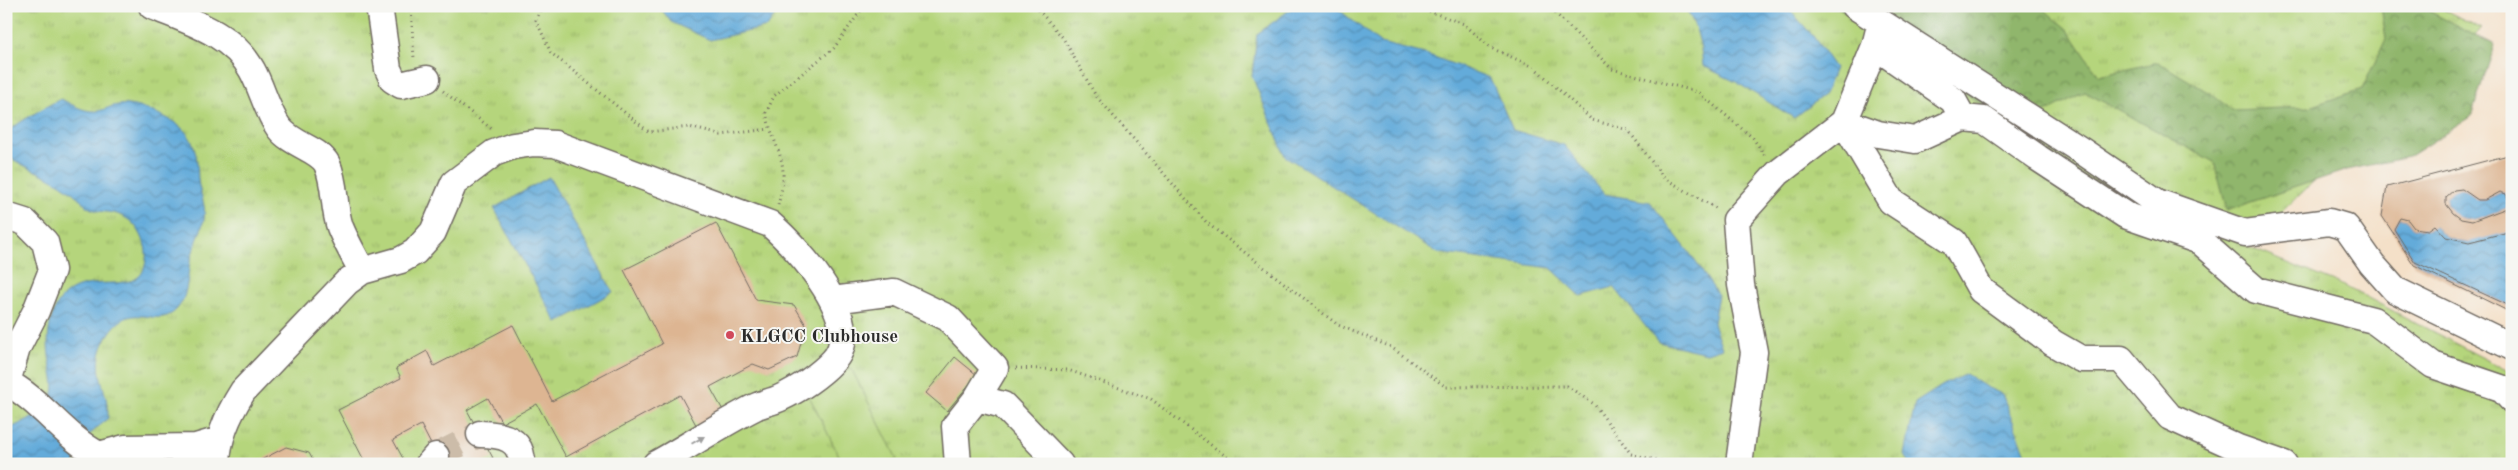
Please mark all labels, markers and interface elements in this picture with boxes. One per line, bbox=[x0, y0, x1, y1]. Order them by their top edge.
place label: KLGCC Clubhouse bbox=[740, 328, 898, 347]
marker: KLGCC Clubhouse bbox=[724, 329, 736, 341]
one-way arrow bbox=[692, 436, 705, 445]

